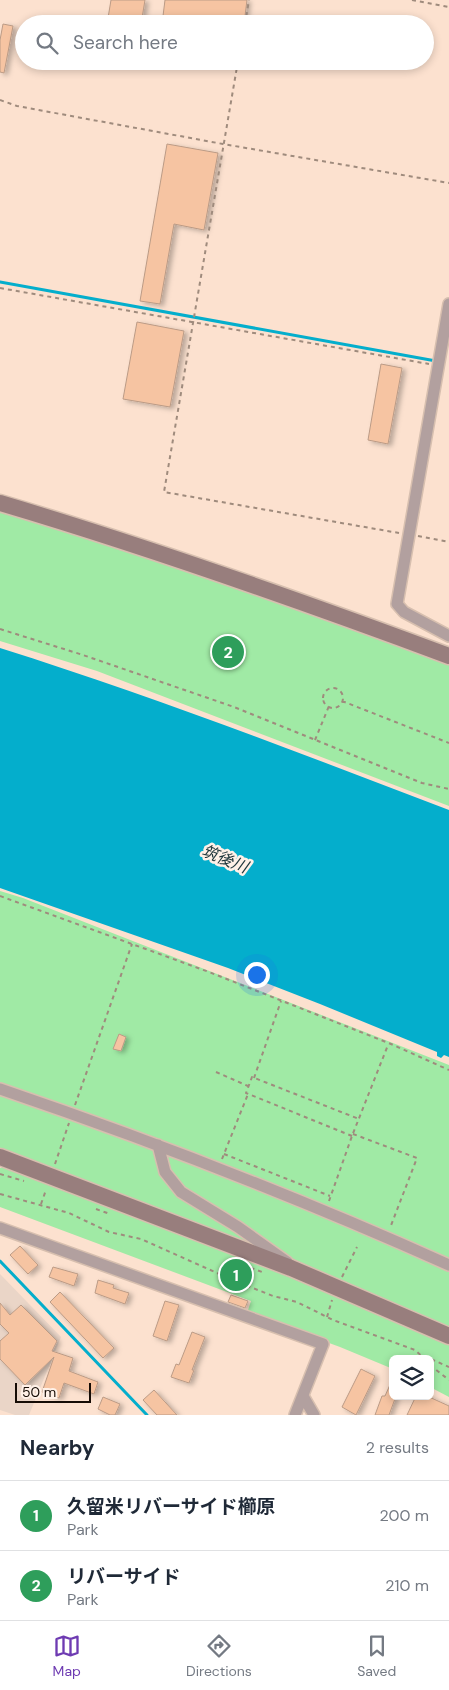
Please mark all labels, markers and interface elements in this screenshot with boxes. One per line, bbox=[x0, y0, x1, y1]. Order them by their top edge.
search box bbox=[15, 15, 434, 70]
icon: search bbox=[33, 29, 61, 57]
text: Search here bbox=[73, 30, 178, 55]
pin: 2 bbox=[212, 633, 244, 671]
water label: 筑後川 bbox=[199, 840, 253, 878]
your location bbox=[244, 962, 270, 988]
pin: 1 bbox=[220, 1256, 252, 1294]
map controls bbox=[389, 1355, 434, 1400]
button: layers bbox=[389, 1355, 434, 1400]
scale bar bbox=[15, 1380, 91, 1403]
text: 50 m bbox=[22, 1383, 56, 1401]
text: Nearby bbox=[20, 1434, 94, 1462]
text: 2 results bbox=[366, 1437, 429, 1458]
text: 久留米リバーサイド櫛原 bbox=[67, 1494, 276, 1519]
text: 1 bbox=[33, 1505, 39, 1526]
text: 200 m bbox=[380, 1505, 429, 1526]
text: Park bbox=[67, 1519, 99, 1540]
text: リバーサイド bbox=[67, 1564, 181, 1589]
text: 2 bbox=[31, 1575, 41, 1596]
text: 210 m bbox=[385, 1575, 429, 1596]
text: Park bbox=[67, 1589, 99, 1610]
tab: Map bbox=[53, 1632, 81, 1680]
tab: Directions bbox=[186, 1632, 252, 1680]
tab: Saved bbox=[357, 1632, 396, 1680]

